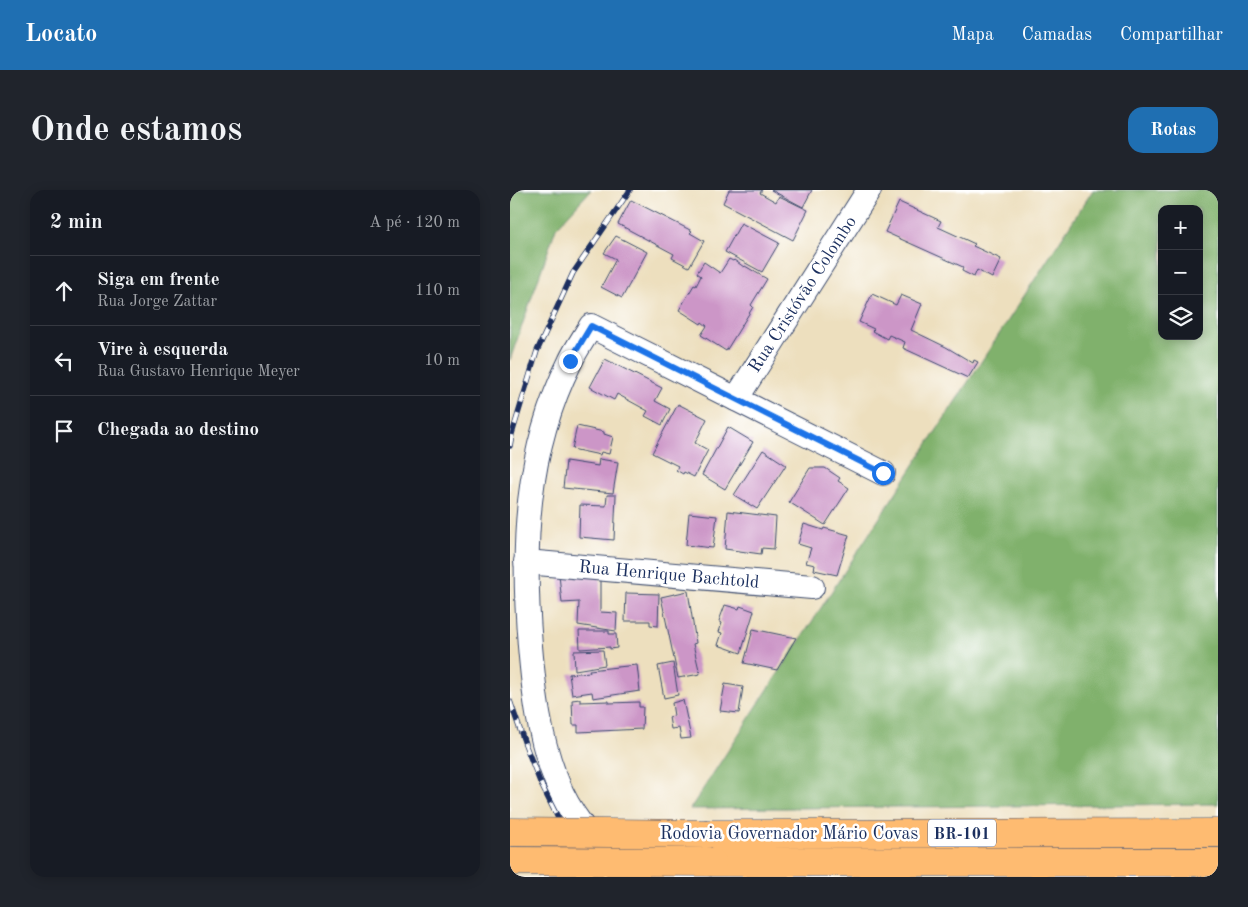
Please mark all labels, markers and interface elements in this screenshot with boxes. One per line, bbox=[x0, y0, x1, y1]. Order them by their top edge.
text: Locato bbox=[25, 23, 97, 47]
text: Mapa bbox=[952, 26, 994, 44]
text: Camadas bbox=[1022, 26, 1092, 44]
text: Compartilhar bbox=[1120, 26, 1223, 44]
button: Rotas bbox=[1128, 107, 1218, 153]
text: Onde estamos bbox=[30, 113, 242, 148]
map controls bbox=[1158, 205, 1203, 340]
button: + bbox=[1158, 205, 1203, 250]
text: 2 min bbox=[50, 212, 103, 233]
street label: Rua Cristóvão Colombo bbox=[746, 213, 860, 376]
text: A pé · 120 m bbox=[369, 215, 460, 231]
button: − bbox=[1158, 250, 1203, 295]
text: Siga em frente bbox=[97, 271, 220, 290]
icon: ahead bbox=[50, 277, 78, 305]
text: 110 m bbox=[415, 283, 460, 299]
text: Rua Jorge Zattar bbox=[97, 294, 217, 310]
button: layers bbox=[1158, 295, 1203, 340]
text: Vire à esquerda bbox=[97, 341, 228, 360]
icon: left bbox=[50, 347, 78, 375]
route end bbox=[559, 350, 582, 373]
text: 10 m bbox=[424, 353, 460, 369]
text: Rua Gustavo Henrique Meyer bbox=[97, 364, 300, 380]
icon: arrive bbox=[50, 417, 78, 445]
text: Chegada ao destino bbox=[97, 421, 259, 440]
route start bbox=[872, 462, 895, 485]
street label: Rua Henrique Bachtold bbox=[578, 558, 760, 592]
road number: BR-101 bbox=[928, 820, 996, 846]
street label: Rodovia Governador Mário Covas bbox=[660, 825, 918, 843]

